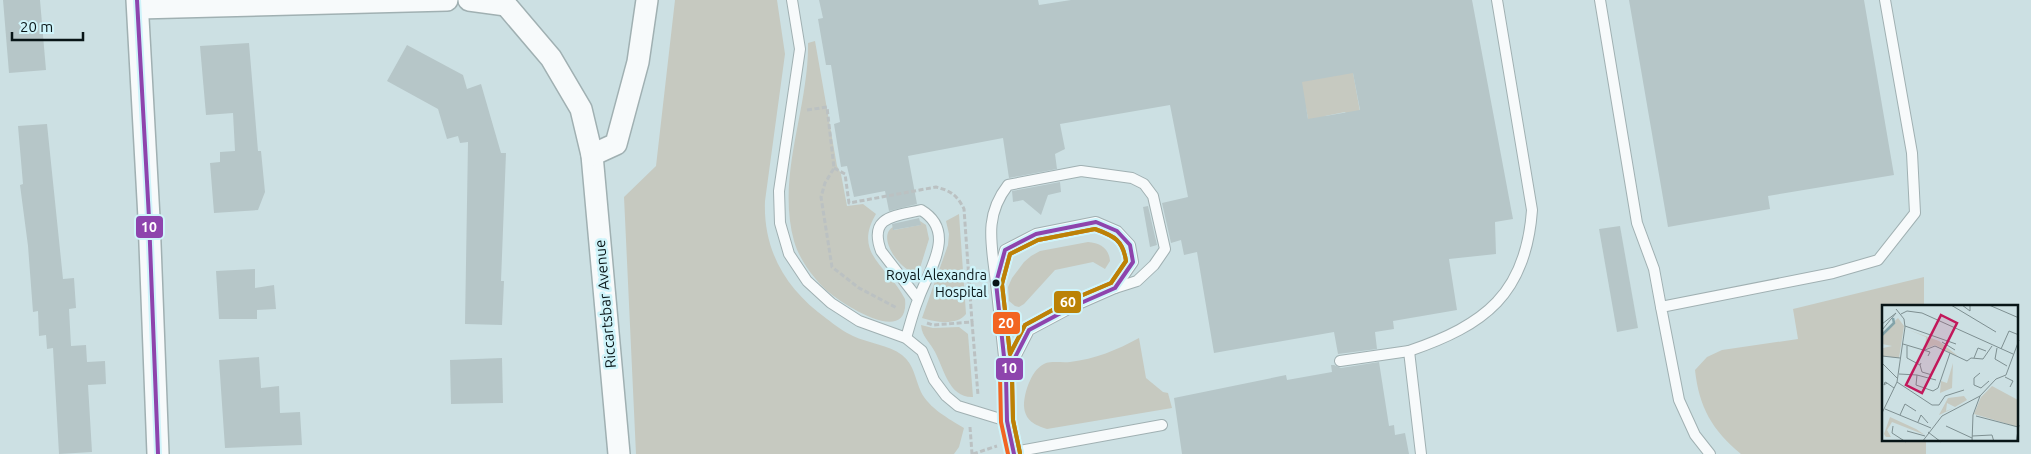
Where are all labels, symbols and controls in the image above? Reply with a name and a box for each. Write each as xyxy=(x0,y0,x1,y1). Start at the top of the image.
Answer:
scale bar xyxy=(12,10,84,42)
text: 20 m xyxy=(20,18,53,35)
line badge: 10 xyxy=(135,215,164,239)
text: 10 xyxy=(141,219,157,235)
street label: Riccartsbar Avenue xyxy=(591,239,619,369)
place label: Royal Alexandra Hospital xyxy=(886,267,987,300)
marker: Royal Alexandra Hospital xyxy=(991,278,1001,288)
line badge: 60 xyxy=(1053,290,1082,314)
text: 60 xyxy=(1060,294,1076,310)
inset map xyxy=(1882,305,2018,442)
line badge: 20 xyxy=(992,311,1021,335)
text: 20 xyxy=(998,315,1014,331)
line badge: 10 xyxy=(995,357,1024,381)
text: 10 xyxy=(1001,360,1017,376)

